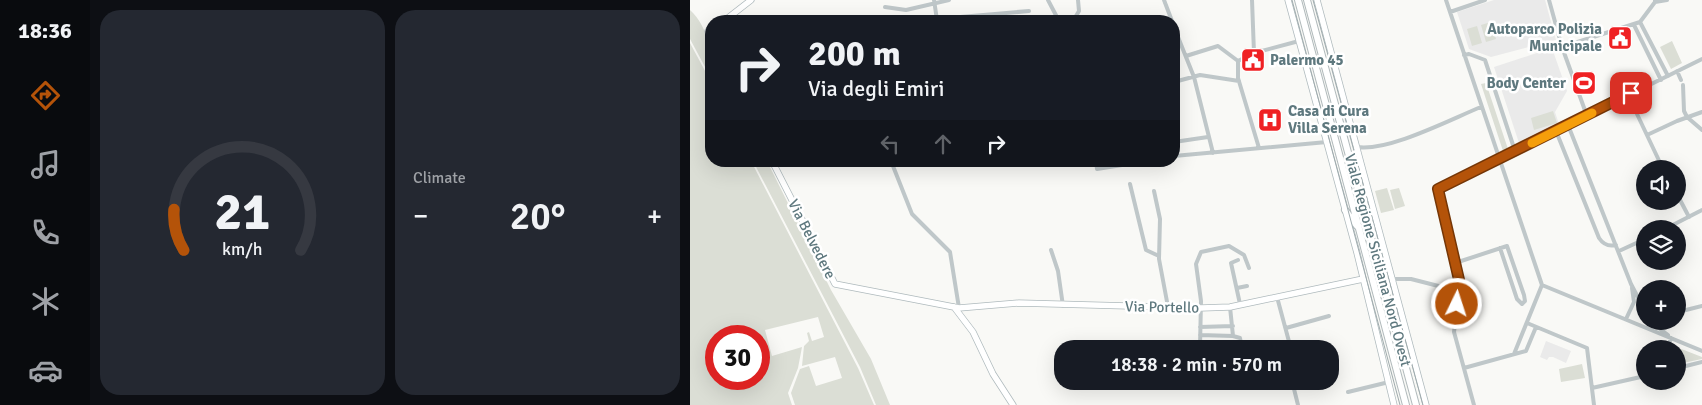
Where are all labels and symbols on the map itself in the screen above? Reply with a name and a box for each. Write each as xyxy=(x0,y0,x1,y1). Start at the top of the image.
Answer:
place label: Autoparco Polizia Municipale xyxy=(1487,20,1602,55)
public building icon: Autoparco Polizia Municipale xyxy=(1607,25,1633,51)
public building icon: Palermo 45 xyxy=(1240,47,1266,73)
place label: Palermo 45 xyxy=(1270,51,1344,69)
sports icon: Body Center xyxy=(1571,70,1597,96)
pin xyxy=(1610,72,1652,114)
place label: Body Center xyxy=(1487,74,1566,92)
place label: Casa di Cura Villa Serena xyxy=(1288,102,1369,137)
hospital icon: Casa di Cura Villa Serena xyxy=(1257,107,1283,133)
street label: Viale Regione Siciliana Nord Ovest xyxy=(1341,152,1415,368)
street label: Via Belvedere xyxy=(784,196,840,282)
position arrow xyxy=(1430,277,1482,329)
street label: Via Portello xyxy=(1125,297,1199,317)
speed limit sign: 30 xyxy=(705,325,770,390)

